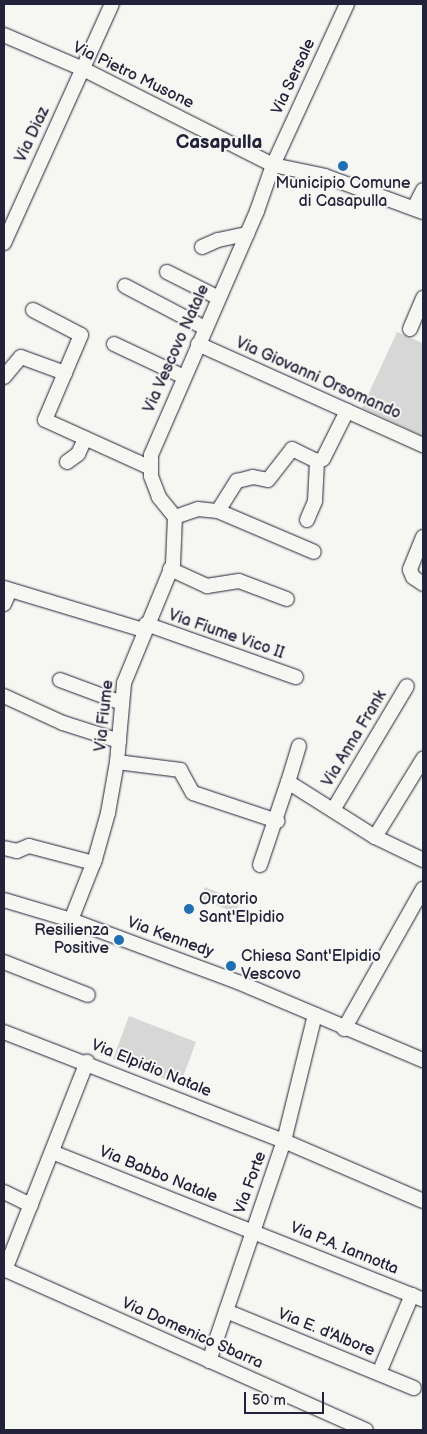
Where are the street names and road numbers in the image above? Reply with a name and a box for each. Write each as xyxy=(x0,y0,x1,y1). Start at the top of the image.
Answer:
street label: Via Sersale xyxy=(268,36,320,118)
street label: Via Pietro Musone xyxy=(69,38,197,114)
street label: Via Diaz xyxy=(12,104,54,166)
street label: Via Vescovo Natale xyxy=(140,282,214,416)
street label: Via Giovanni Orsomando xyxy=(232,334,404,424)
street label: Via Fiume Vico II xyxy=(165,606,287,664)
street label: Via Fiume xyxy=(92,679,118,753)
street label: Via Anna Frank xyxy=(319,687,391,791)
street label: Via Kennedy xyxy=(124,913,216,963)
street label: Via Elpidio Natale xyxy=(88,1036,214,1102)
street label: Via Babbo Natale xyxy=(96,1143,220,1207)
street label: Via Forte xyxy=(231,1149,271,1217)
street label: Via P.A. Iannotta xyxy=(287,1219,401,1279)
street label: Via Domenico Sbarra xyxy=(118,1294,266,1374)
street label: Via E. d'Albore xyxy=(275,1305,377,1361)

